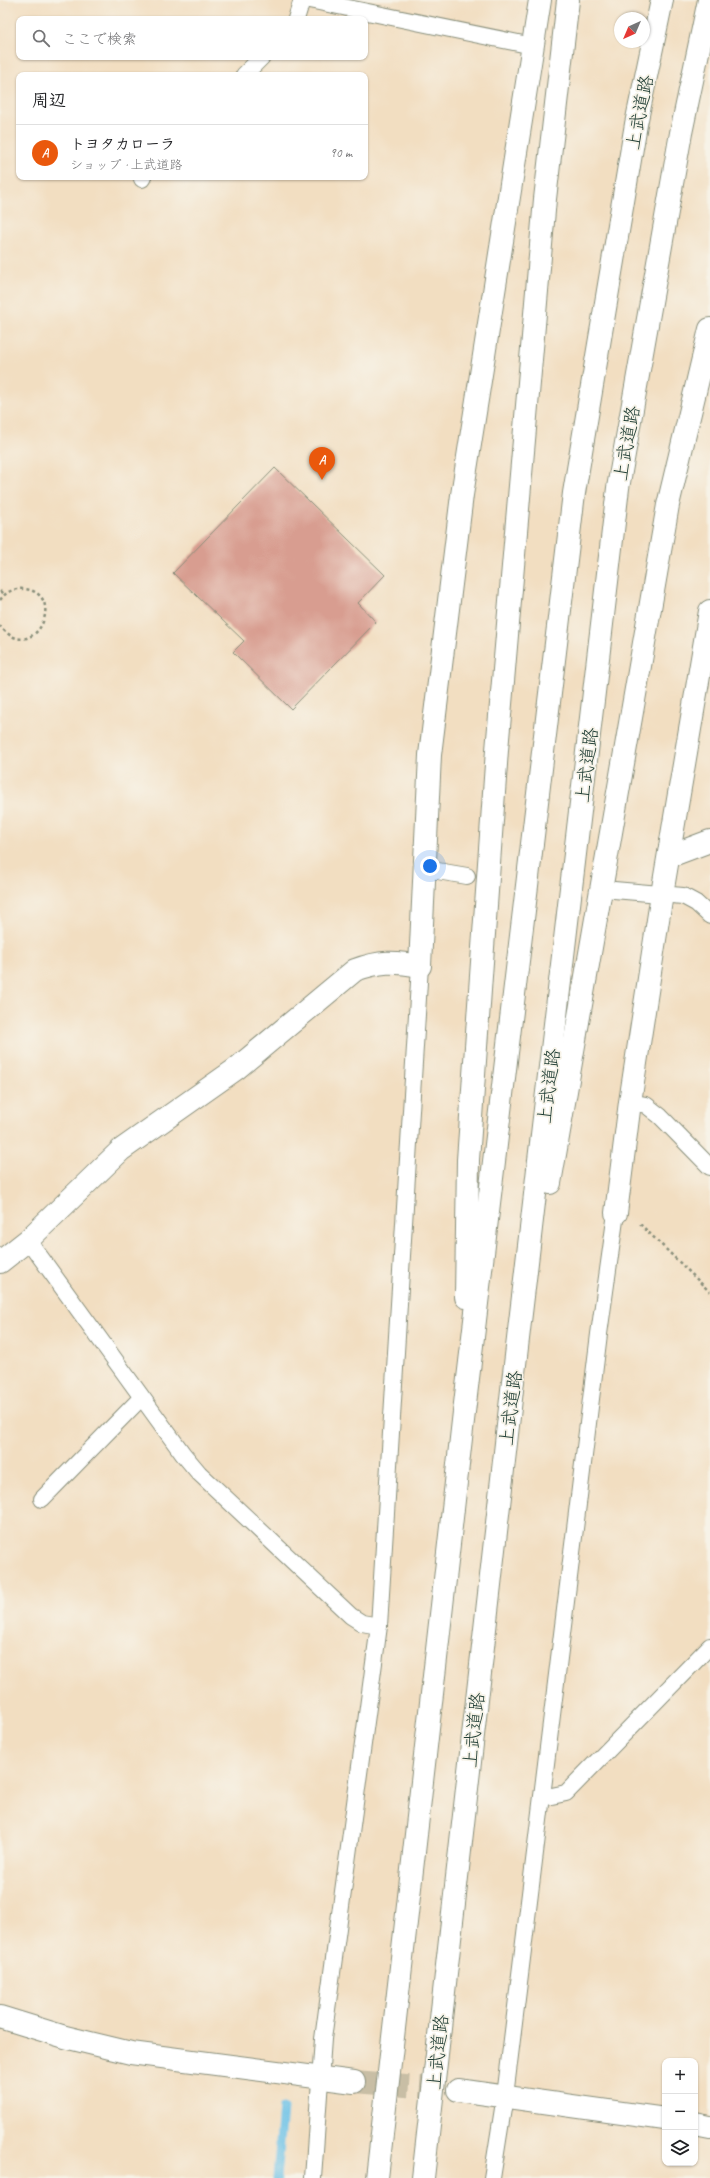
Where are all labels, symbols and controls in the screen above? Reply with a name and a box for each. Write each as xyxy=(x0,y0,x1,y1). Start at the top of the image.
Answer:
north arrow xyxy=(614,12,650,48)
search box xyxy=(16,16,368,60)
icon: search xyxy=(30,27,52,49)
text: ここで検索 xyxy=(62,30,137,49)
street label: 上武道路 xyxy=(621,73,659,152)
text: 周辺 xyxy=(32,90,66,111)
text: トヨタカローラ xyxy=(70,135,175,154)
text: A xyxy=(42,145,48,161)
text: 90 m xyxy=(330,145,352,161)
text: ショップ · 上武道路 xyxy=(70,157,182,173)
street label: 上武道路 xyxy=(609,404,645,483)
pin: A xyxy=(309,447,335,480)
street label: 上武道路 xyxy=(570,726,604,804)
your location xyxy=(420,856,440,876)
street label: 上武道路 xyxy=(532,1047,566,1125)
street label: 上武道路 xyxy=(494,1369,528,1447)
street label: 上武道路 xyxy=(458,1691,490,1769)
street label: 上武道路 xyxy=(422,2013,454,2091)
map controls xyxy=(662,2058,698,2166)
button: + xyxy=(662,2058,698,2094)
button: − xyxy=(662,2094,698,2130)
button: layers xyxy=(662,2130,698,2166)

